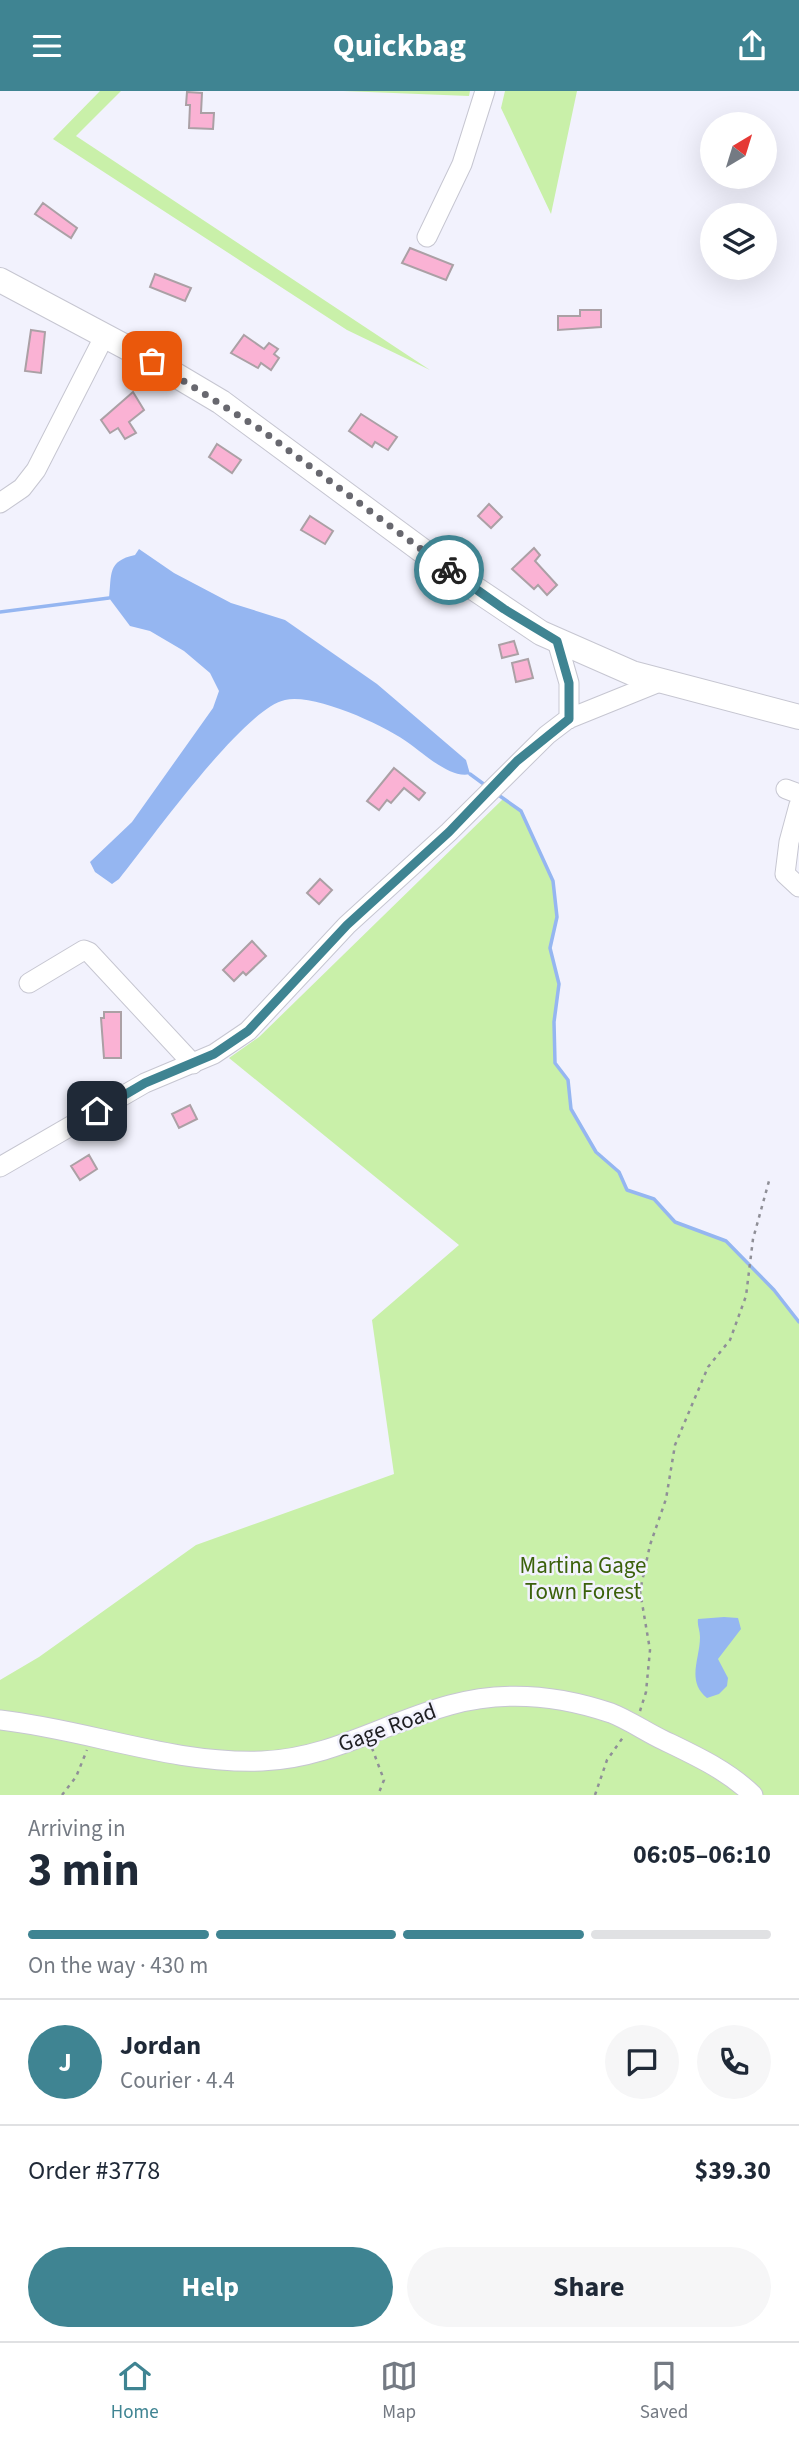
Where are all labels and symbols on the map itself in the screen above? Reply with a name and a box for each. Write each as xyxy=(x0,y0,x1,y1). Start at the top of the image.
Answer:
north arrow xyxy=(700,112,777,189)
pin xyxy=(122,331,182,391)
courier xyxy=(414,535,484,605)
pin xyxy=(67,1081,127,1141)
park label: Martina Gage Town Forest xyxy=(520,1549,646,1608)
street label: Gage Road xyxy=(333,1694,441,1760)

